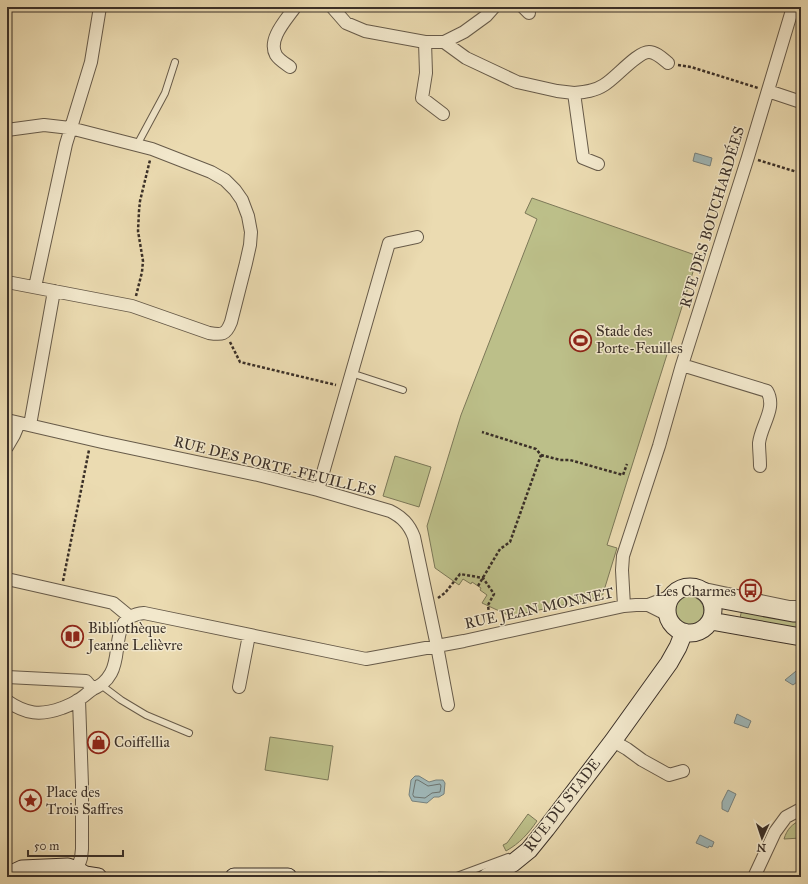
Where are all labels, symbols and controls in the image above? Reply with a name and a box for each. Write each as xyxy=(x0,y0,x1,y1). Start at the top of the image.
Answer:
street label: RUE DES BOUCHARDÉES xyxy=(675,124,748,310)
place label: Stade des Porte-Feuilles xyxy=(596,322,683,357)
sports icon: Stade des Porte-Feuilles xyxy=(568,327,594,353)
street label: RUE DES PORTE-FEUILLES xyxy=(172,432,378,500)
bus stop icon: Les Charmes xyxy=(738,578,764,604)
place label: Les Charmes xyxy=(655,582,736,600)
street label: RUE JEAN MONNET xyxy=(463,583,615,634)
place label: Bibliothèque Jeanne Lelièvre xyxy=(86,619,183,655)
library icon: Bibliothèque Jeanne Lelièvre xyxy=(59,624,85,650)
shop icon: Coiffellia xyxy=(85,729,111,755)
place label: Coiffellia xyxy=(114,733,170,751)
street label: RUE DU STADE xyxy=(520,754,604,855)
place label: Place des Trois Saffres xyxy=(46,783,123,818)
place icon: Place des Trois Saffres xyxy=(17,788,43,814)
north arrow xyxy=(742,818,782,858)
scale bar xyxy=(28,832,123,858)
text: 50 m xyxy=(34,839,59,853)
text: N xyxy=(756,841,767,854)

